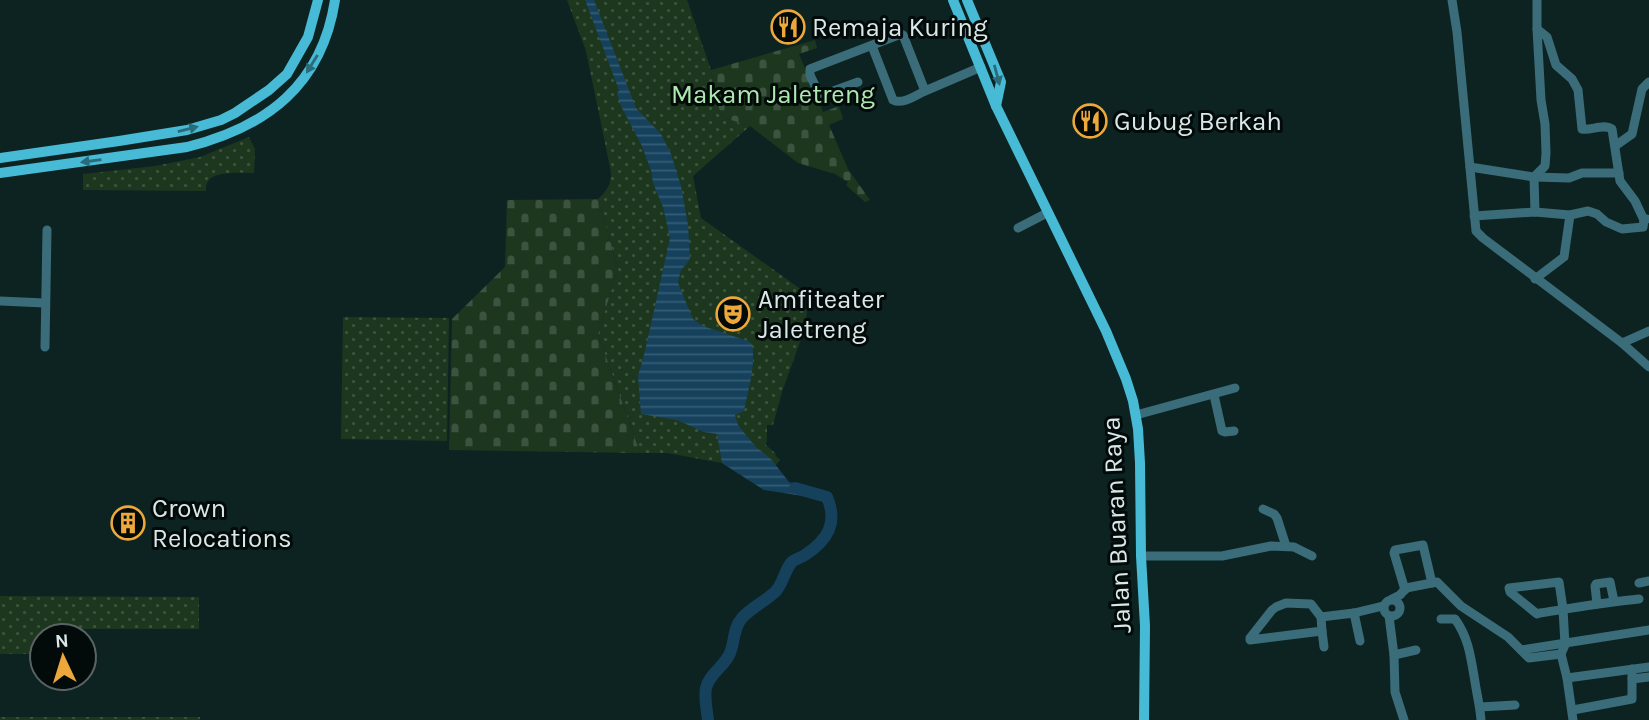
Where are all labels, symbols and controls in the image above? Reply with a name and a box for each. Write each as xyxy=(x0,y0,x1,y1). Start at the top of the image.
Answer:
restaurant icon: Remaja Kuring xyxy=(769,8,807,46)
place label: Remaja Kuring xyxy=(812,12,988,43)
one-way arrow xyxy=(306,54,319,73)
one-way arrow xyxy=(992,64,1003,86)
park label: Makam Jaletreng xyxy=(671,79,875,110)
restaurant icon: Gubug Berkah xyxy=(1071,102,1109,140)
place label: Gubug Berkah xyxy=(1114,106,1282,137)
one-way arrow xyxy=(178,123,200,134)
one-way arrow xyxy=(80,155,102,166)
place label: Amfiteater Jaletreng xyxy=(758,284,884,345)
theatre icon: Amfiteater Jaletreng xyxy=(714,295,752,333)
street label: Jalan Buaran Raya xyxy=(1095,416,1138,634)
place label: Crown Relocations xyxy=(152,493,292,554)
building icon: Crown Relocations xyxy=(109,504,147,542)
north arrow xyxy=(28,622,98,692)
text: N xyxy=(54,630,69,652)

